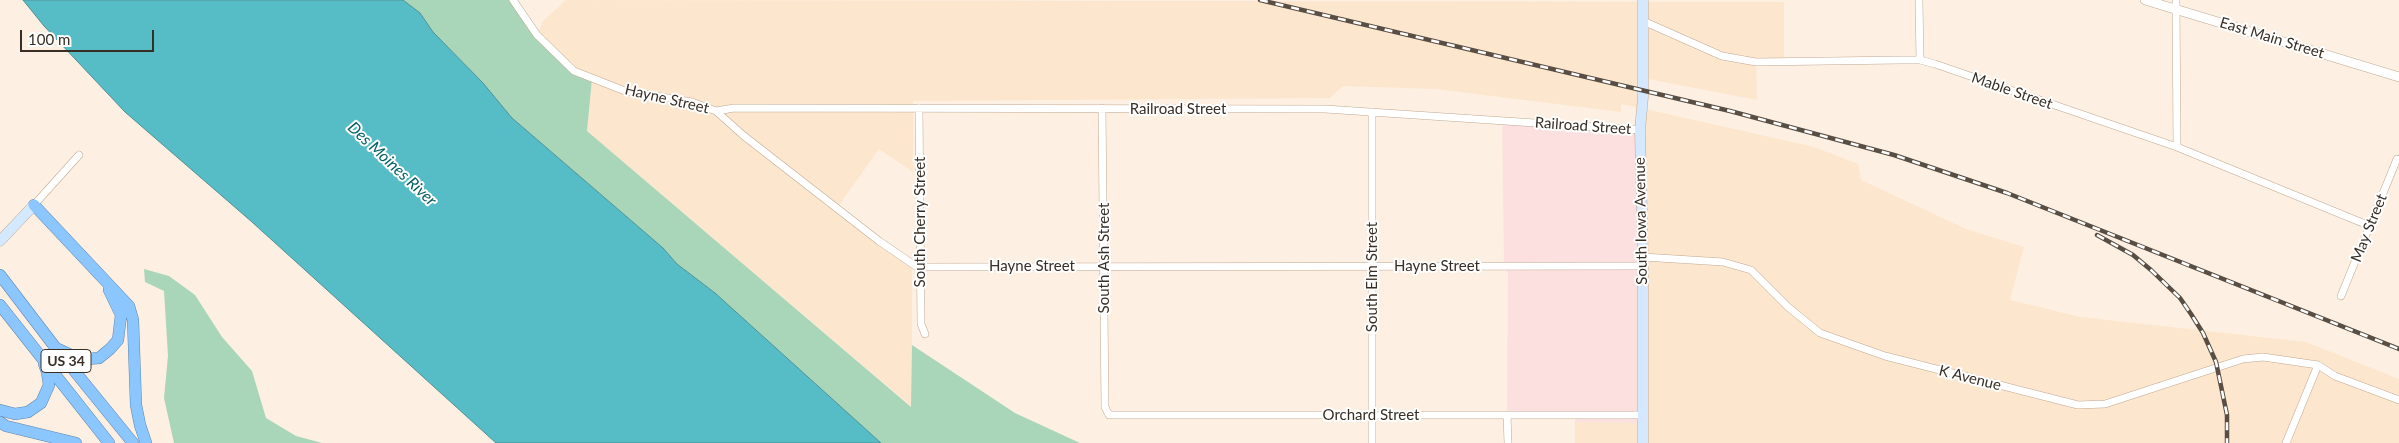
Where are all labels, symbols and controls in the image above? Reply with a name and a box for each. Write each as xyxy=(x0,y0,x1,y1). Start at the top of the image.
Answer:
street label: East Main Street xyxy=(2218,14,2326,62)
scale bar xyxy=(22,20,156,52)
text: 100 m xyxy=(28,30,70,48)
street label: Mable Street xyxy=(1969,69,2055,113)
street label: Hayne Street xyxy=(623,81,711,117)
street label: Railroad Street xyxy=(1130,100,1226,118)
street label: Railroad Street xyxy=(1534,114,1632,138)
water label: Des Moines River xyxy=(344,118,440,210)
street label: South Cherry Street xyxy=(911,157,929,287)
street label: South Iowa Avenue xyxy=(1631,157,1651,285)
street label: May Street xyxy=(2347,191,2391,265)
street label: South Ash Street xyxy=(1095,203,1113,313)
street label: South Elm Street xyxy=(1363,222,1381,332)
street label: Hayne Street xyxy=(989,257,1075,275)
street label: Hayne Street xyxy=(1394,257,1480,275)
road number: US 34 xyxy=(41,350,91,372)
street label: K Avenue xyxy=(1937,362,2003,394)
street label: Orchard Street xyxy=(1323,406,1419,424)

